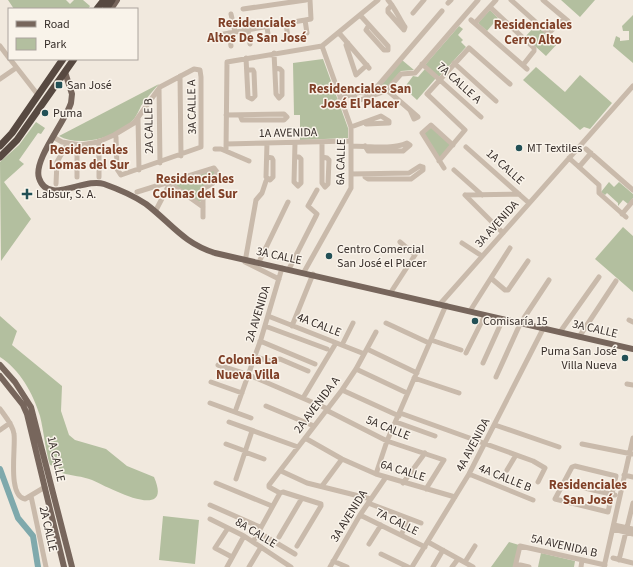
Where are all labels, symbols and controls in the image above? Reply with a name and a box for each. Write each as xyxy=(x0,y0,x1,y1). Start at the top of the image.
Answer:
legend xyxy=(8,8,138,60)
district label: Residenciales Altos De San José xyxy=(206,14,307,47)
text: Road xyxy=(44,16,70,33)
district label: Residenciales Cerro Alto xyxy=(494,16,572,49)
text: Park xyxy=(44,36,66,53)
street label: 7A CALLE A xyxy=(433,58,486,108)
place label: San José xyxy=(67,77,112,94)
street label: 3A CALLE A xyxy=(183,79,201,135)
marker: San José xyxy=(54,80,64,90)
district label: Residenciales San José El Placer xyxy=(309,80,411,113)
street label: 2A CALLE B xyxy=(140,98,158,154)
place label: Puma xyxy=(53,105,82,122)
marker: Puma xyxy=(40,108,50,118)
street label: 1A AVENIDA xyxy=(259,124,318,142)
street label: 6A CALLE xyxy=(332,139,350,185)
place label: MT Textiles xyxy=(527,140,582,157)
district label: Residenciales Lomas del Sur xyxy=(49,141,130,174)
marker: MT Textiles xyxy=(514,143,524,153)
street label: 1A CALLE xyxy=(482,145,528,189)
district label: Residenciales Colinas del Sur xyxy=(152,170,238,203)
place label: Labsur, S. A. xyxy=(36,186,96,203)
marker: Labsur, S. A. xyxy=(21,188,33,200)
street label: 3A AVENIDA xyxy=(471,196,523,251)
place label: Centro Comercial San José el Placer xyxy=(337,241,428,272)
street label: 3A CALLE xyxy=(255,243,303,269)
marker: Centro Comercial San José el Placer xyxy=(324,251,334,261)
street label: 2A AVENIDA xyxy=(241,283,275,344)
street label: 4A CALLE xyxy=(294,309,344,341)
place label: Comisaría 15 xyxy=(483,313,548,330)
marker: Comisaría 15 xyxy=(470,316,480,326)
street label: 3A CALLE xyxy=(571,316,619,342)
place label: Puma San José Villa Nueva xyxy=(541,343,617,374)
district label: Colonia La Nueva Villa xyxy=(216,351,280,384)
marker: Puma San José Villa Nueva xyxy=(620,353,630,363)
street label: 2A AVENIDA A xyxy=(290,373,344,437)
street label: 5A CALLE xyxy=(363,411,413,445)
street label: 4A AVENIDA xyxy=(452,415,494,475)
street label: 1A CALLE xyxy=(43,435,69,483)
street label: 6A CALLE xyxy=(378,456,428,486)
street label: 4A CALLE B xyxy=(476,460,534,496)
district label: Residenciales San José xyxy=(549,476,627,509)
street label: 3A AVENIDA xyxy=(326,486,372,545)
street label: 7A CALLE xyxy=(372,504,422,540)
street label: 2A CALLE xyxy=(35,505,61,553)
street label: 8A CALLE xyxy=(232,514,280,552)
street label: 5A AVENIDA B xyxy=(529,530,599,562)

